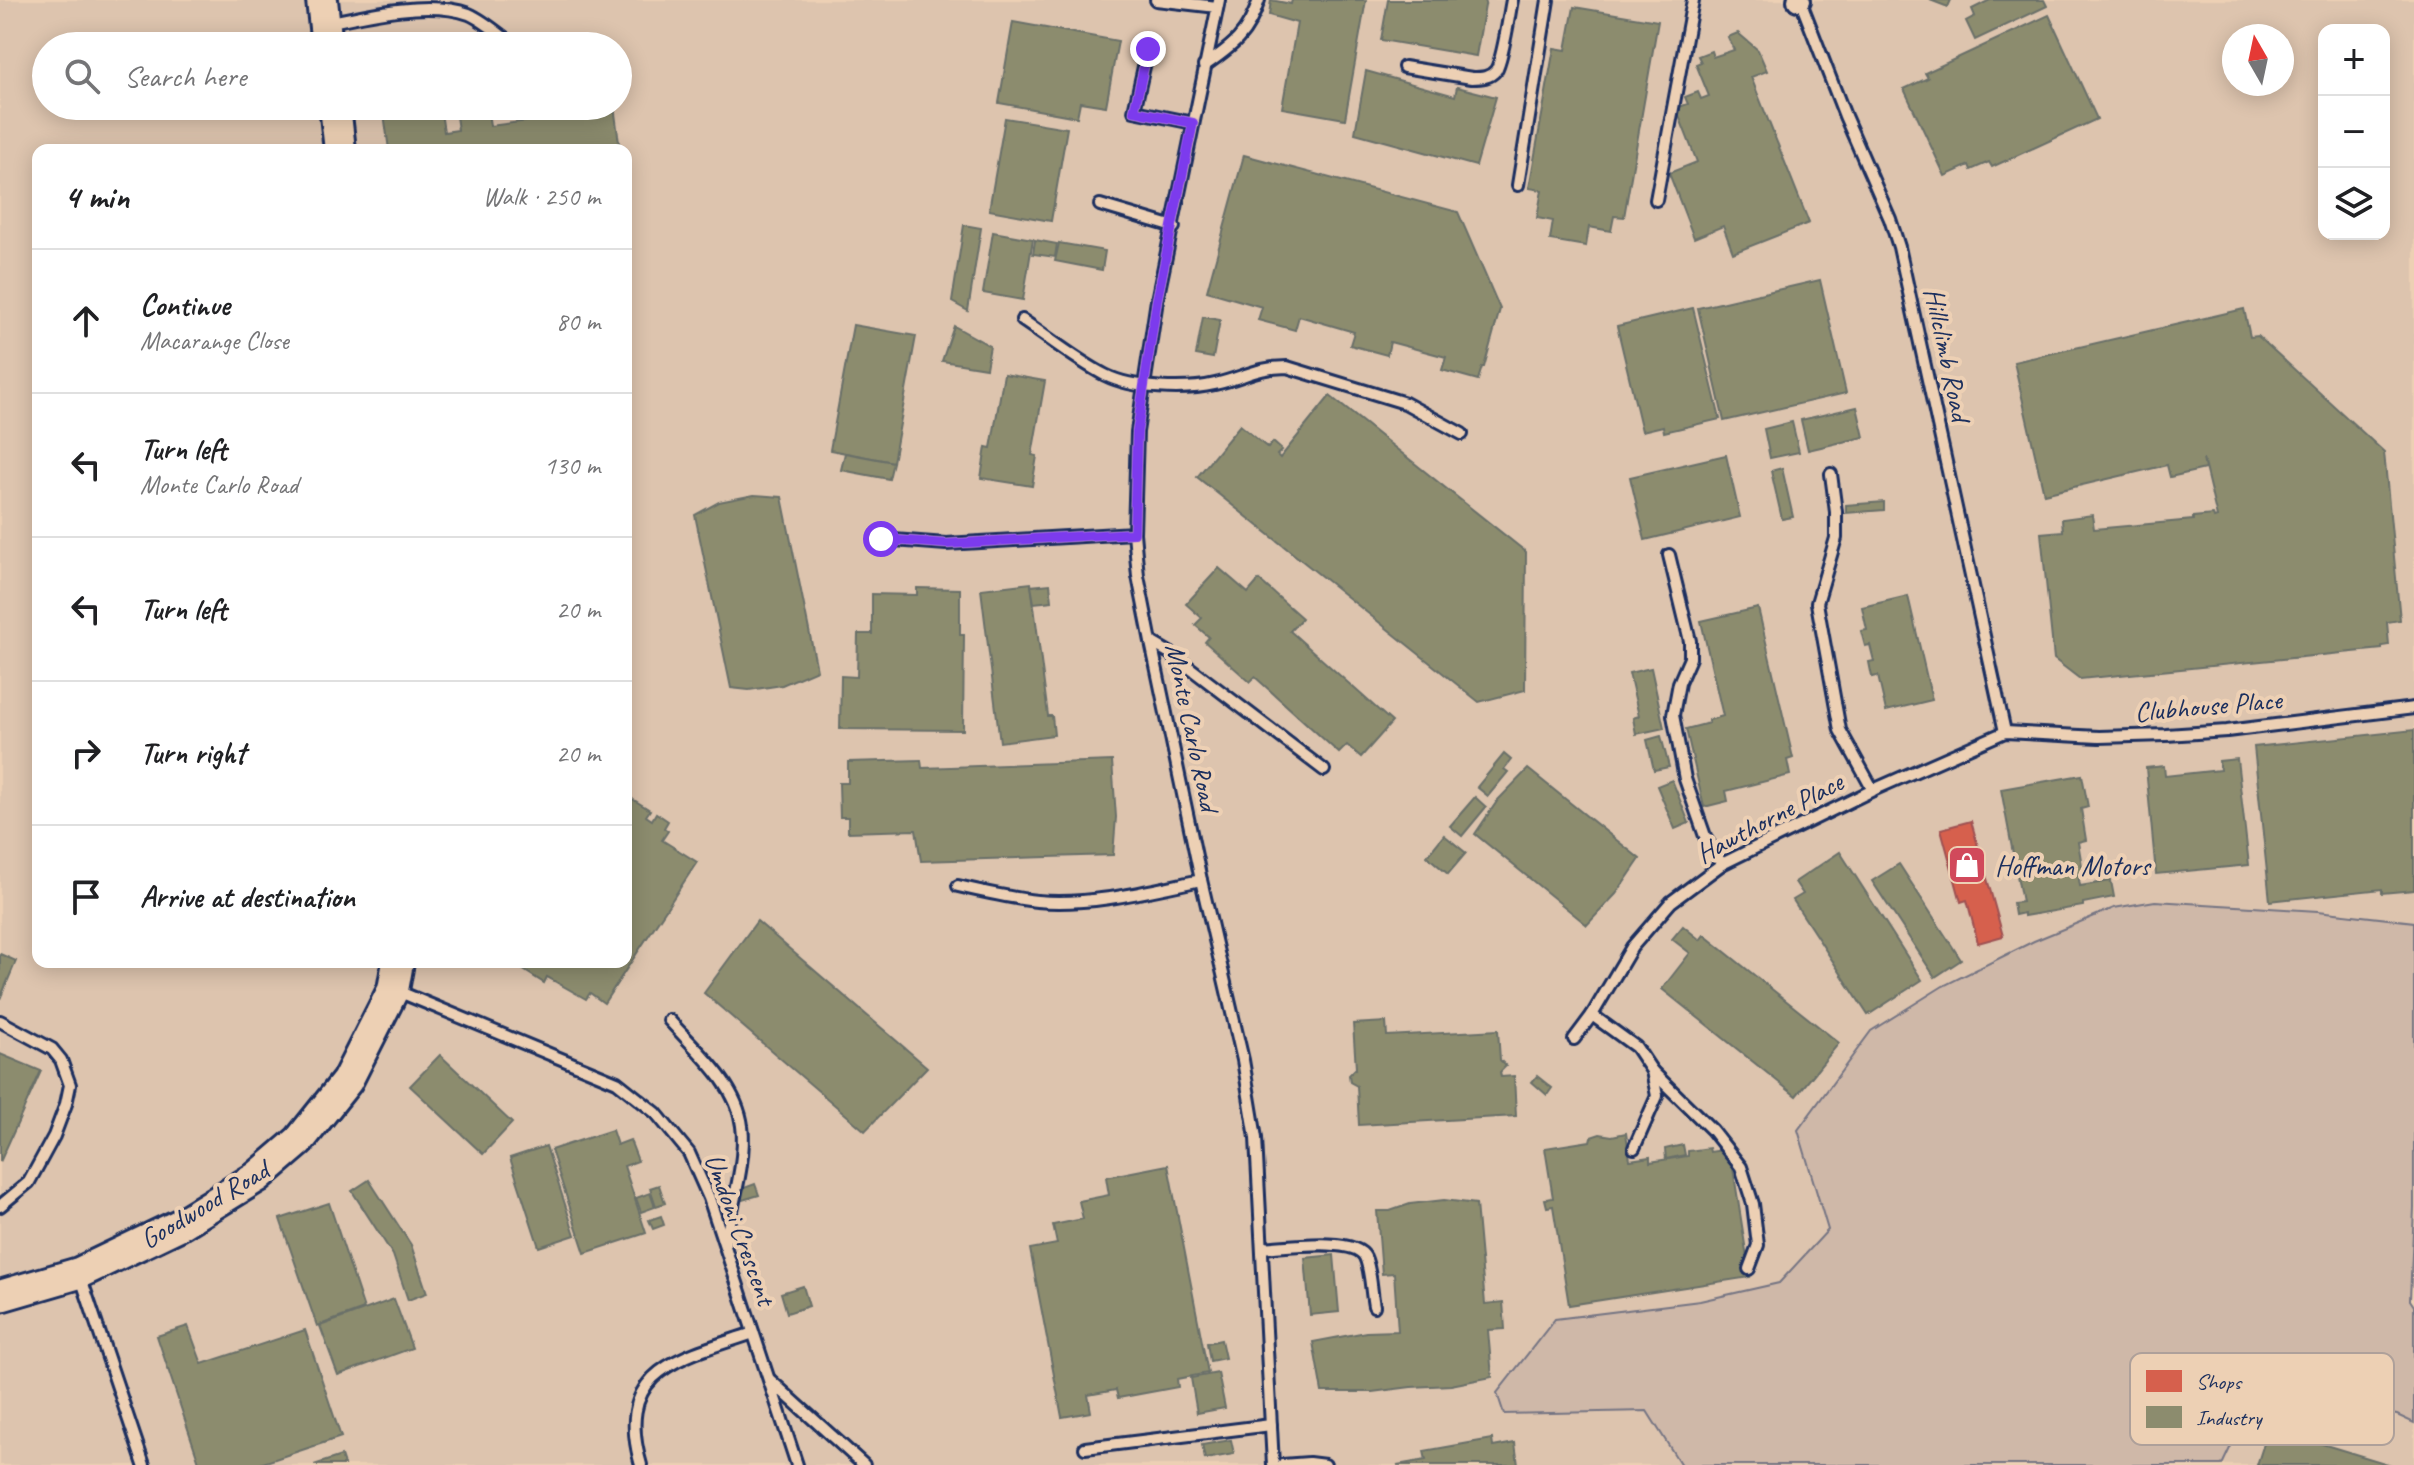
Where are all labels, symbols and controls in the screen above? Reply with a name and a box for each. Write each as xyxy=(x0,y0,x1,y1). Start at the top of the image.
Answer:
north arrow xyxy=(2222,24,2294,96)
map controls xyxy=(2318,24,2390,240)
button: + xyxy=(2318,24,2390,96)
route end xyxy=(1130,31,1166,67)
search box xyxy=(32,32,632,120)
icon: search xyxy=(60,54,104,98)
text: Search here xyxy=(124,57,246,95)
button: − xyxy=(2318,96,2390,168)
button: layers xyxy=(2318,168,2390,240)
text: 4 min xyxy=(64,175,129,218)
text: Walk · 250 m xyxy=(483,180,600,213)
street label: Hillclimb Road xyxy=(1916,284,1980,428)
text: Continue xyxy=(140,286,230,324)
icon: ahead xyxy=(64,299,108,343)
text: 80 m xyxy=(556,305,600,338)
text: Macarange Close xyxy=(140,324,289,357)
text: Turn left xyxy=(140,430,227,468)
icon: left xyxy=(64,443,108,487)
text: 130 m xyxy=(544,449,600,482)
text: Monte Carlo Road xyxy=(140,468,298,501)
route start xyxy=(863,521,899,557)
icon: left xyxy=(64,587,108,631)
text: Turn left xyxy=(140,590,227,628)
text: 20 m xyxy=(556,593,600,626)
street label: Monte Carlo Road xyxy=(1158,640,1228,818)
street label: Clubhouse Place xyxy=(2133,681,2285,729)
icon: right xyxy=(64,731,108,775)
text: Turn right xyxy=(140,734,245,772)
text: 20 m xyxy=(556,737,600,770)
street label: Hawthorne Place xyxy=(1690,763,1850,871)
shop icon: Hoffman Motors xyxy=(1946,844,1988,886)
place label: Hoffman Motors xyxy=(1995,848,2152,883)
icon: arrive xyxy=(64,875,108,919)
text: Arrive at destination xyxy=(140,878,355,916)
street label: Umdoni Crescent xyxy=(697,1149,785,1312)
street label: Goodwood Road xyxy=(134,1150,278,1256)
legend xyxy=(2130,1353,2394,1445)
text: Shops xyxy=(2196,1368,2243,1396)
text: Industry xyxy=(2196,1404,2264,1432)

